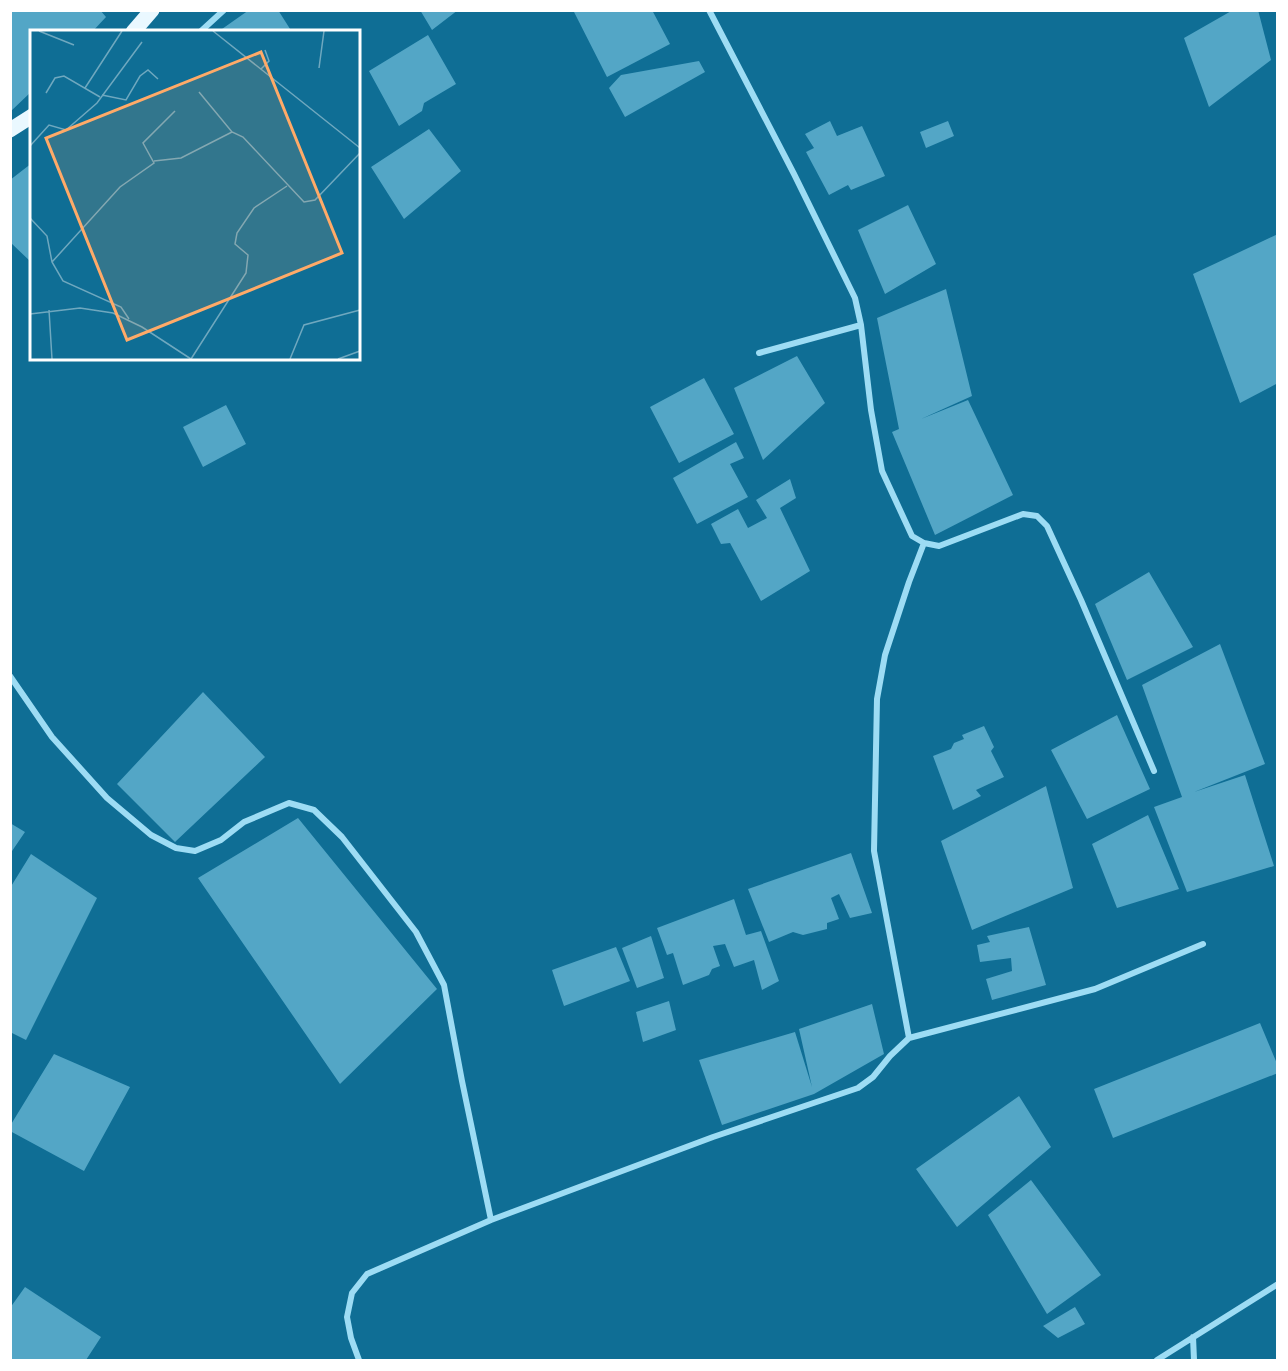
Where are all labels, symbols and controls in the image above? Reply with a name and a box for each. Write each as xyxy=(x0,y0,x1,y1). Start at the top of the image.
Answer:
inset map xyxy=(30,30,360,360)

